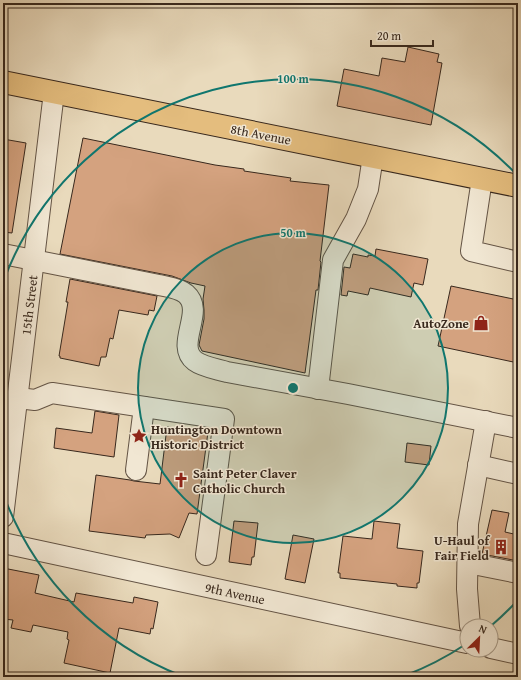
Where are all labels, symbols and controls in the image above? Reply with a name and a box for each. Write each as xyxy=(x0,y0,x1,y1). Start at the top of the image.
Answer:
scale bar xyxy=(371,22,433,48)
text: 20 m xyxy=(377,27,401,44)
text: 100 m xyxy=(277,70,310,87)
street label: 8th Avenue xyxy=(229,119,293,150)
text: 50 m xyxy=(280,224,306,241)
street label: 15th Street xyxy=(16,274,43,336)
place label: AutoZone xyxy=(413,314,469,333)
shop icon: AutoZone xyxy=(472,314,490,332)
centre of rings xyxy=(286,381,300,395)
place label: Huntington Downtown Historic District xyxy=(151,420,282,454)
place icon: Huntington Downtown Historic District xyxy=(130,427,148,445)
place label: Saint Peter Claver Catholic Church xyxy=(193,464,297,498)
church icon: Saint Peter Claver Catholic Church xyxy=(172,471,190,489)
place label: U-Haul of Fair Field xyxy=(434,531,490,565)
building icon: U-Haul of Fair Field xyxy=(492,538,510,556)
street label: 9th Avenue xyxy=(203,578,267,609)
north arrow xyxy=(459,618,499,658)
text: N xyxy=(476,620,490,638)

